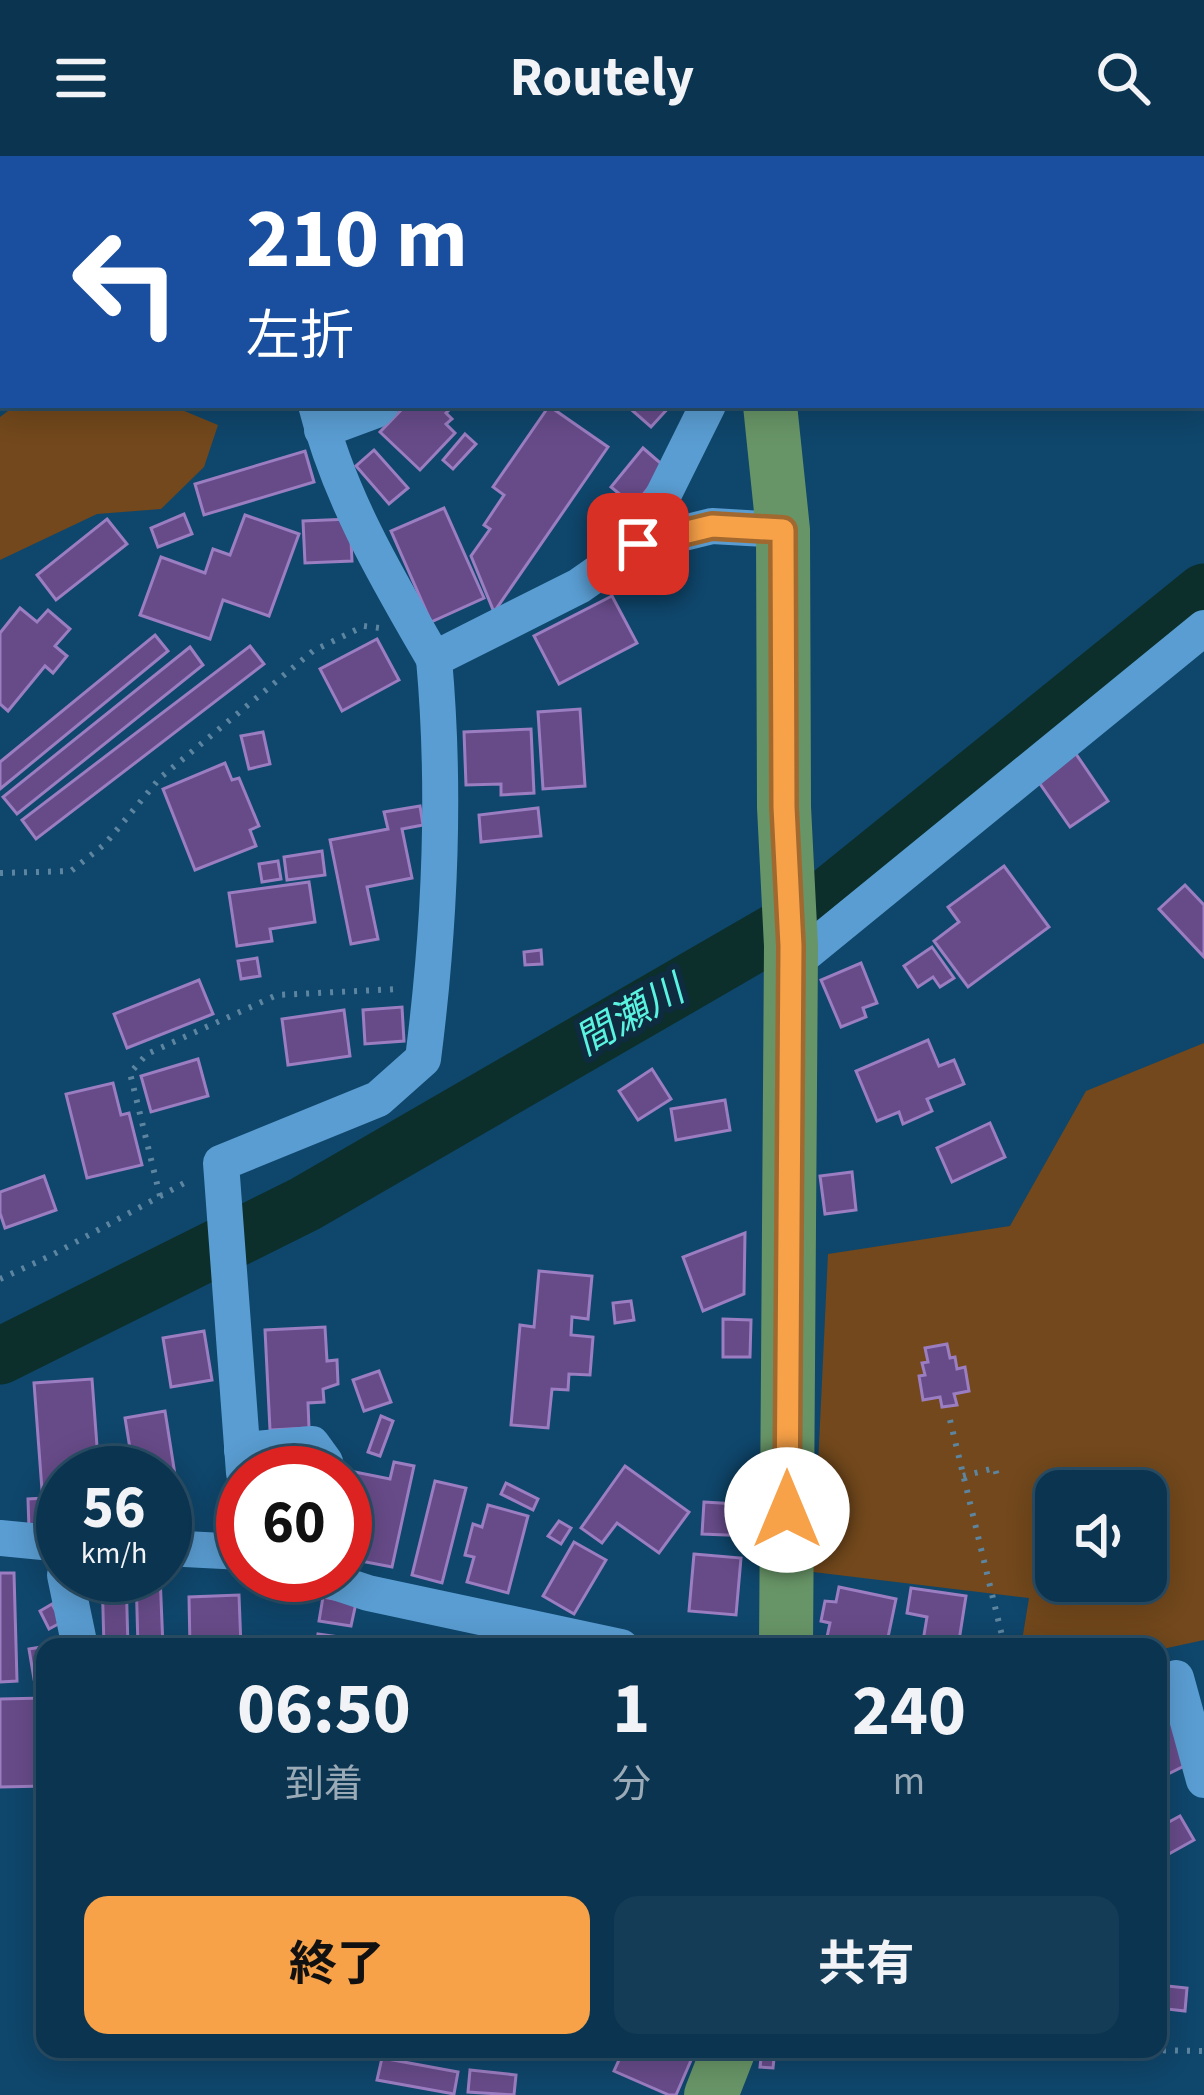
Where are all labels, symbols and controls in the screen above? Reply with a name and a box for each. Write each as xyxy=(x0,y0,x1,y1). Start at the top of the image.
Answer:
text: Routely xyxy=(510,40,694,117)
icon: menu xyxy=(48,45,114,111)
icon: search xyxy=(1090,45,1156,111)
text: 210 m xyxy=(246,180,468,300)
icon: left xyxy=(48,204,204,360)
text: 左折 xyxy=(246,299,354,376)
pin xyxy=(587,493,689,595)
icon: arrive xyxy=(605,511,671,577)
water label: 間瀬川 xyxy=(565,961,698,1070)
speed limit sign: 60 xyxy=(216,1446,372,1602)
position arrow xyxy=(724,1447,850,1573)
text: 56 xyxy=(82,1466,146,1551)
map controls xyxy=(1035,1470,1167,1602)
button: sound xyxy=(1035,1470,1167,1602)
text: km/h xyxy=(81,1532,147,1575)
text: 06:50 xyxy=(237,1658,411,1761)
text: 1 xyxy=(612,1658,650,1761)
text: 240 xyxy=(852,1660,966,1763)
text: m xyxy=(893,1754,925,1810)
text: 到着 xyxy=(285,1757,363,1813)
text: 分 xyxy=(612,1757,651,1813)
button: 終了 xyxy=(84,1896,590,2034)
button: 共有 xyxy=(614,1896,1119,2034)

